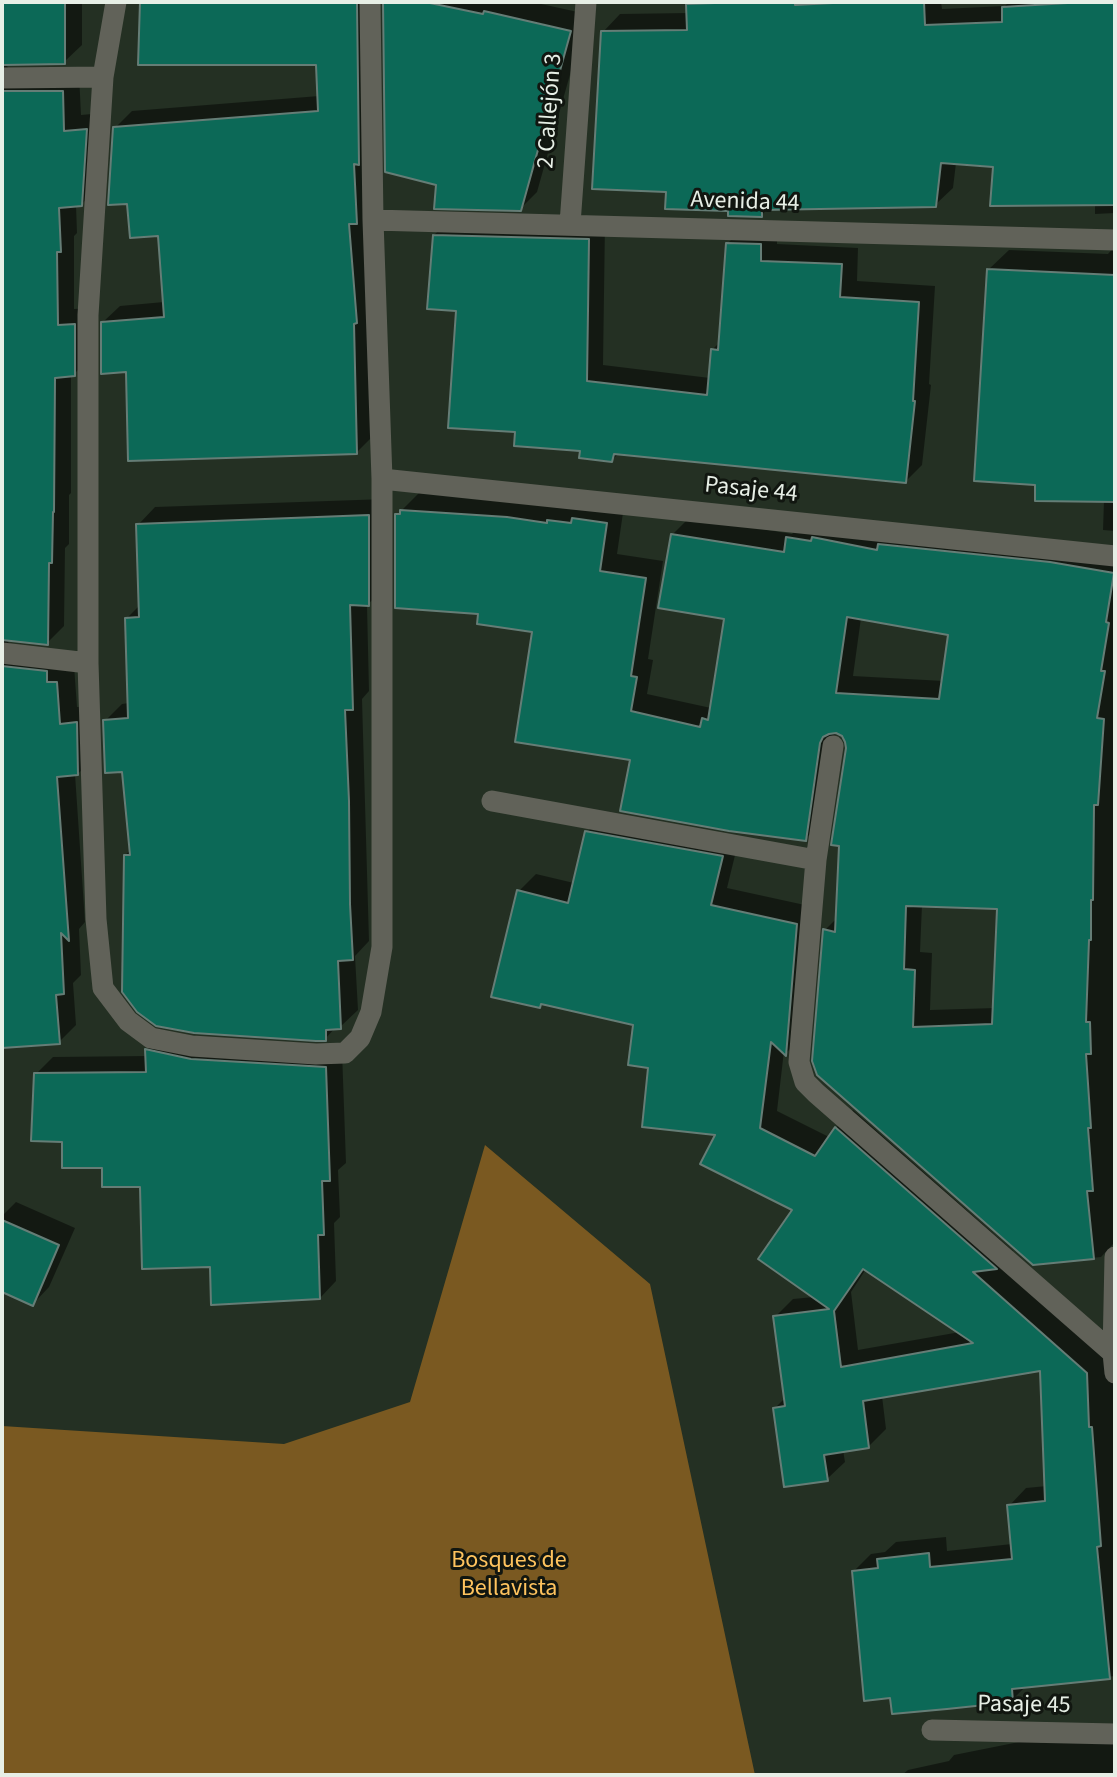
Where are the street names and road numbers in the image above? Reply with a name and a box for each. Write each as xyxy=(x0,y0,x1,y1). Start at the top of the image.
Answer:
street label: 2 Callejón 3 xyxy=(533,52,569,170)
street label: Avenida 44 xyxy=(690,187,800,219)
street label: Pasaje 44 xyxy=(703,472,799,510)
street label: Pasaje 45 xyxy=(977,1691,1071,1721)

